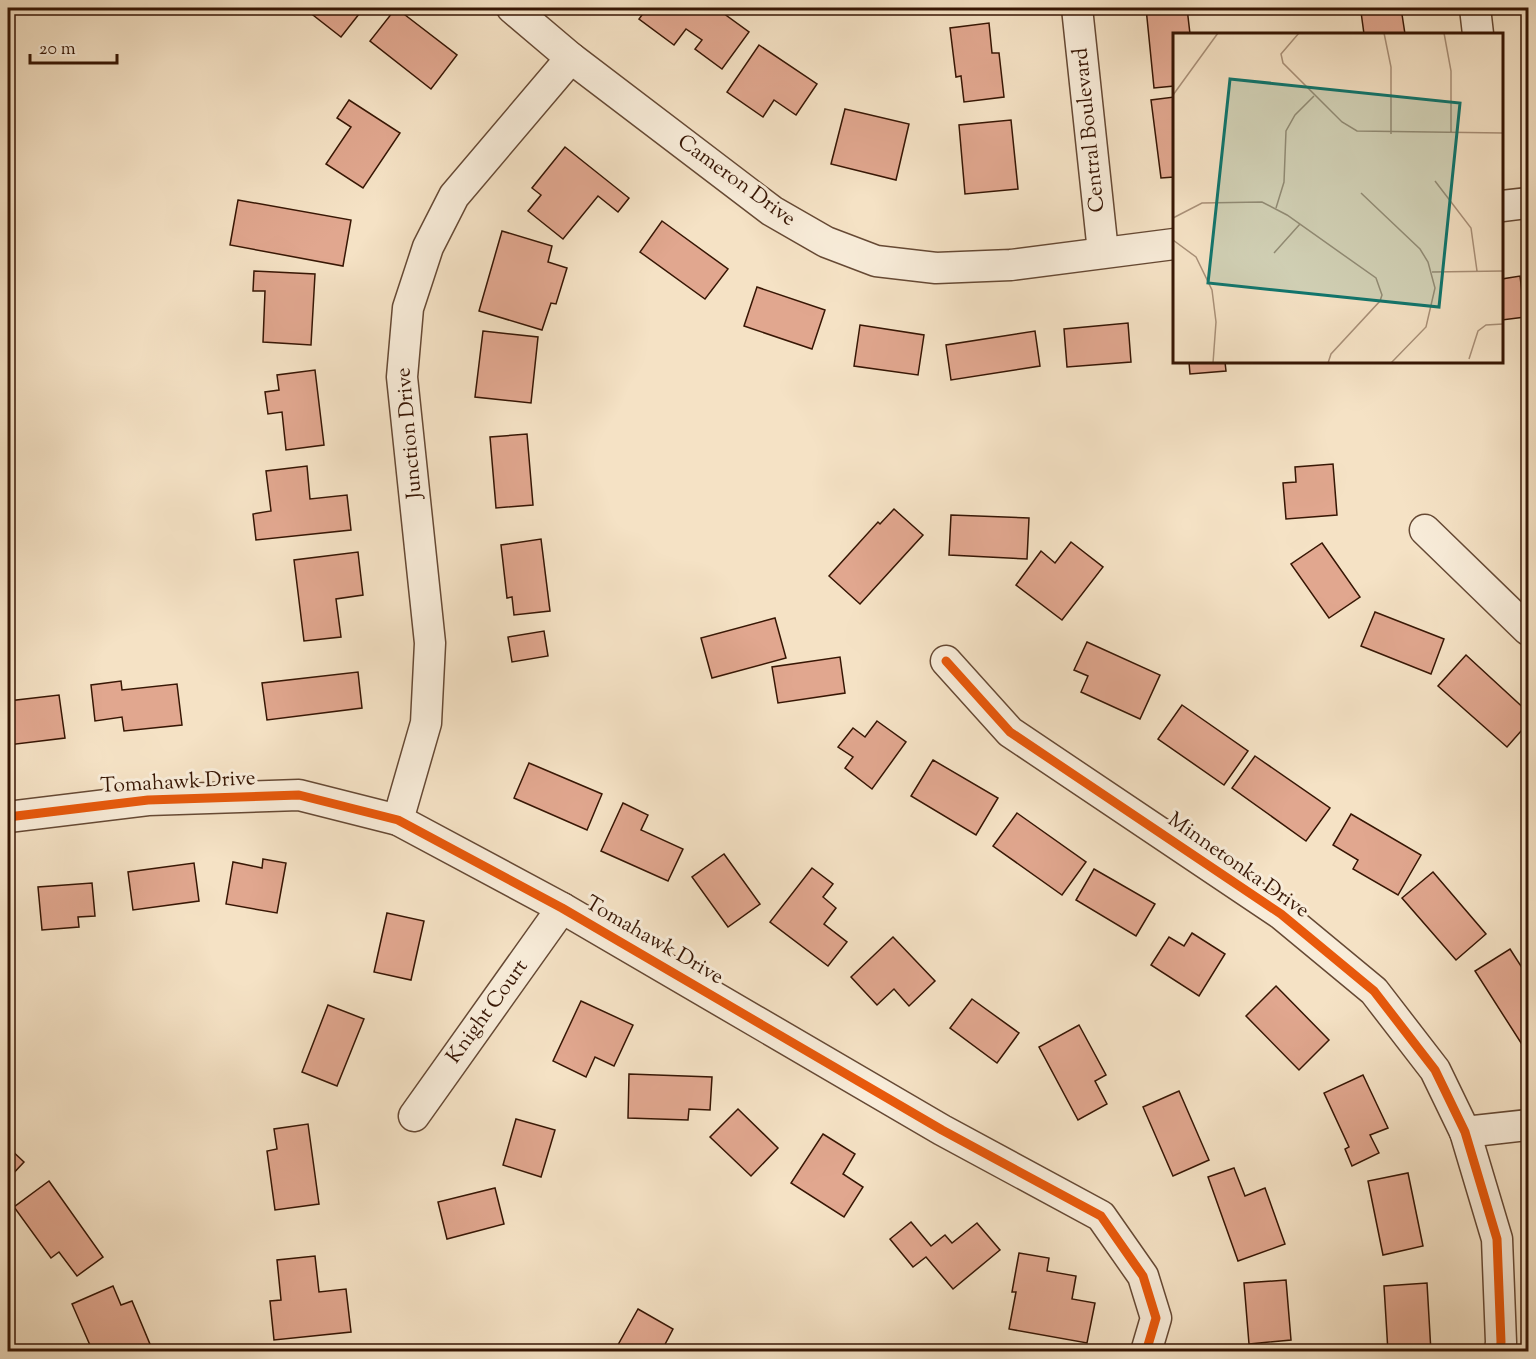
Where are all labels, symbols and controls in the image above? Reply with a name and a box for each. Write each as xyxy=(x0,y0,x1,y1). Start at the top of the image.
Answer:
scale bar xyxy=(30,27,117,65)
inset map xyxy=(1173,33,1503,363)
text: 20 m xyxy=(39,37,76,63)
street label: Central Boulevard xyxy=(1066,46,1114,214)
street label: Cameron Drive xyxy=(671,128,801,234)
street label: Junction Drive xyxy=(389,366,431,501)
street label: Tomahawk Drive xyxy=(100,764,256,802)
street label: Minnetonka Drive xyxy=(1161,806,1315,926)
street label: Tomahawk Drive xyxy=(579,889,729,993)
street label: Knight Court xyxy=(440,954,536,1070)

